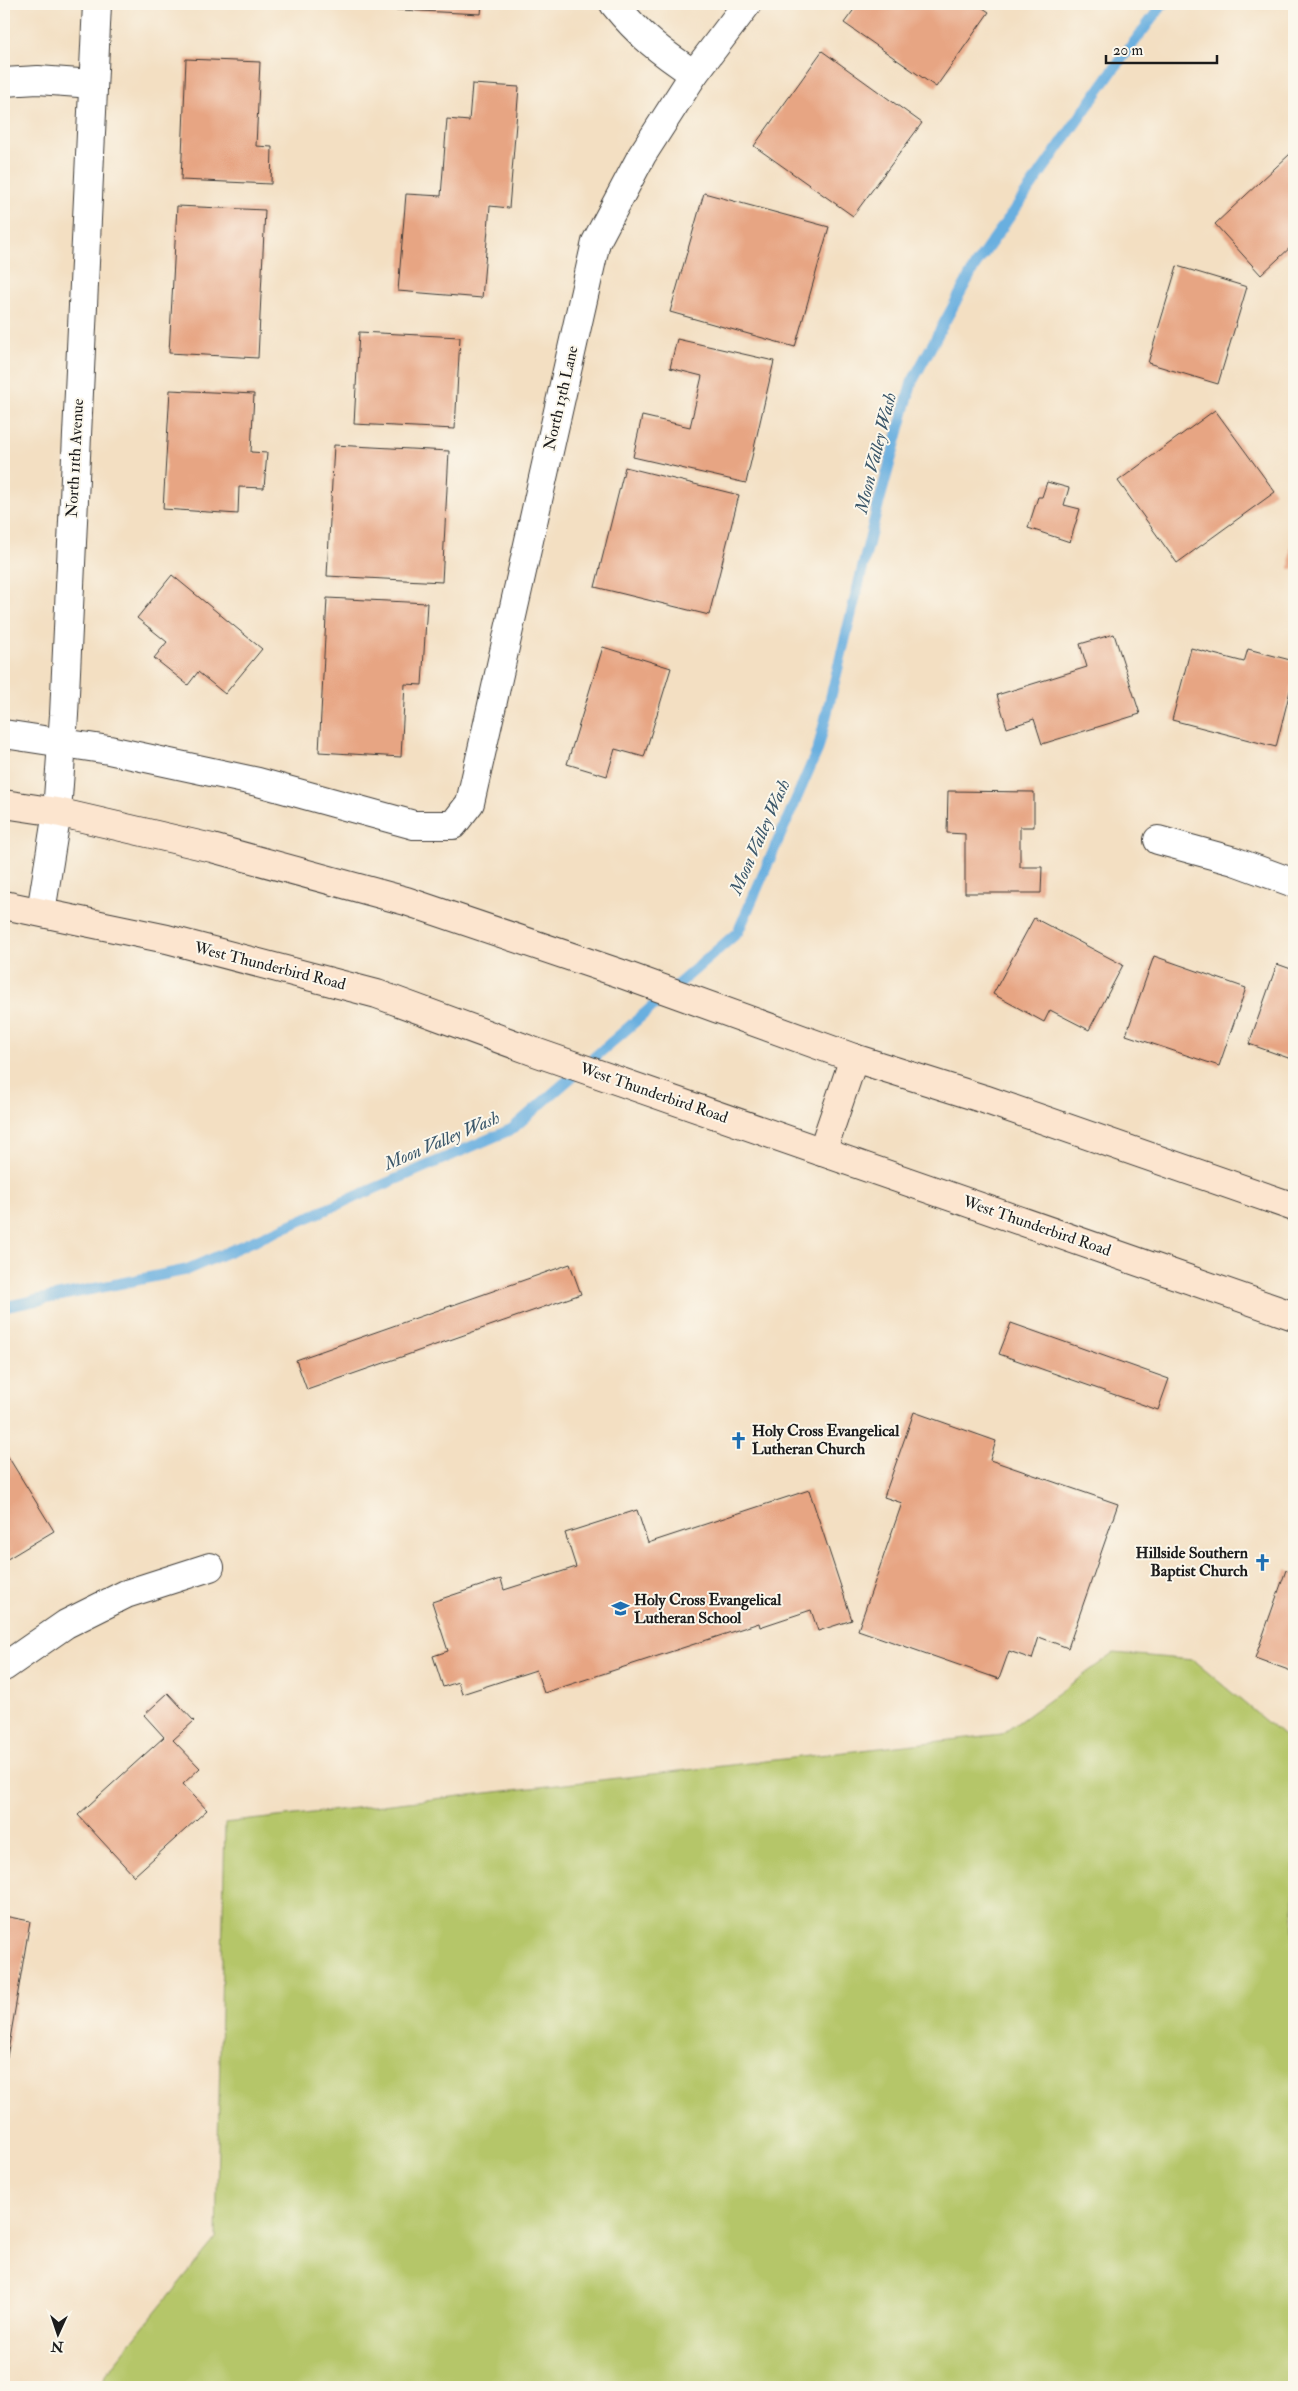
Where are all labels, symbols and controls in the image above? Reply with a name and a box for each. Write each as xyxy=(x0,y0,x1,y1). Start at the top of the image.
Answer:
scale bar xyxy=(1106,32,1217,64)
text: 20 m xyxy=(1113,41,1143,60)
street label: North 13th Lane xyxy=(539,344,583,452)
water label: Moon Valley Wash xyxy=(850,390,902,517)
street label: North 11th Avenue xyxy=(62,398,88,518)
water label: Moon Valley Wash xyxy=(724,776,796,899)
street label: West Thunderbird Road xyxy=(191,937,348,995)
street label: West Thunderbird Road xyxy=(576,1058,731,1128)
water label: Moon Valley Wash xyxy=(380,1106,503,1176)
street label: West Thunderbird Road xyxy=(959,1191,1114,1261)
place label: Holy Cross Evangelical Lutheran Church xyxy=(752,1421,900,1459)
church icon: Holy Cross Evangelical Lutheran Church xyxy=(728,1430,748,1450)
place label: Hillside Southern Baptist Church xyxy=(1136,1543,1249,1582)
church icon: Hillside Southern Baptist Church xyxy=(1252,1552,1272,1572)
place label: Holy Cross Evangelical Lutheran School xyxy=(634,1590,782,1628)
school or university icon: Holy Cross Evangelical Lutheran School xyxy=(610,1599,630,1619)
north arrow xyxy=(32,2308,82,2358)
text: N xyxy=(50,2338,65,2355)

